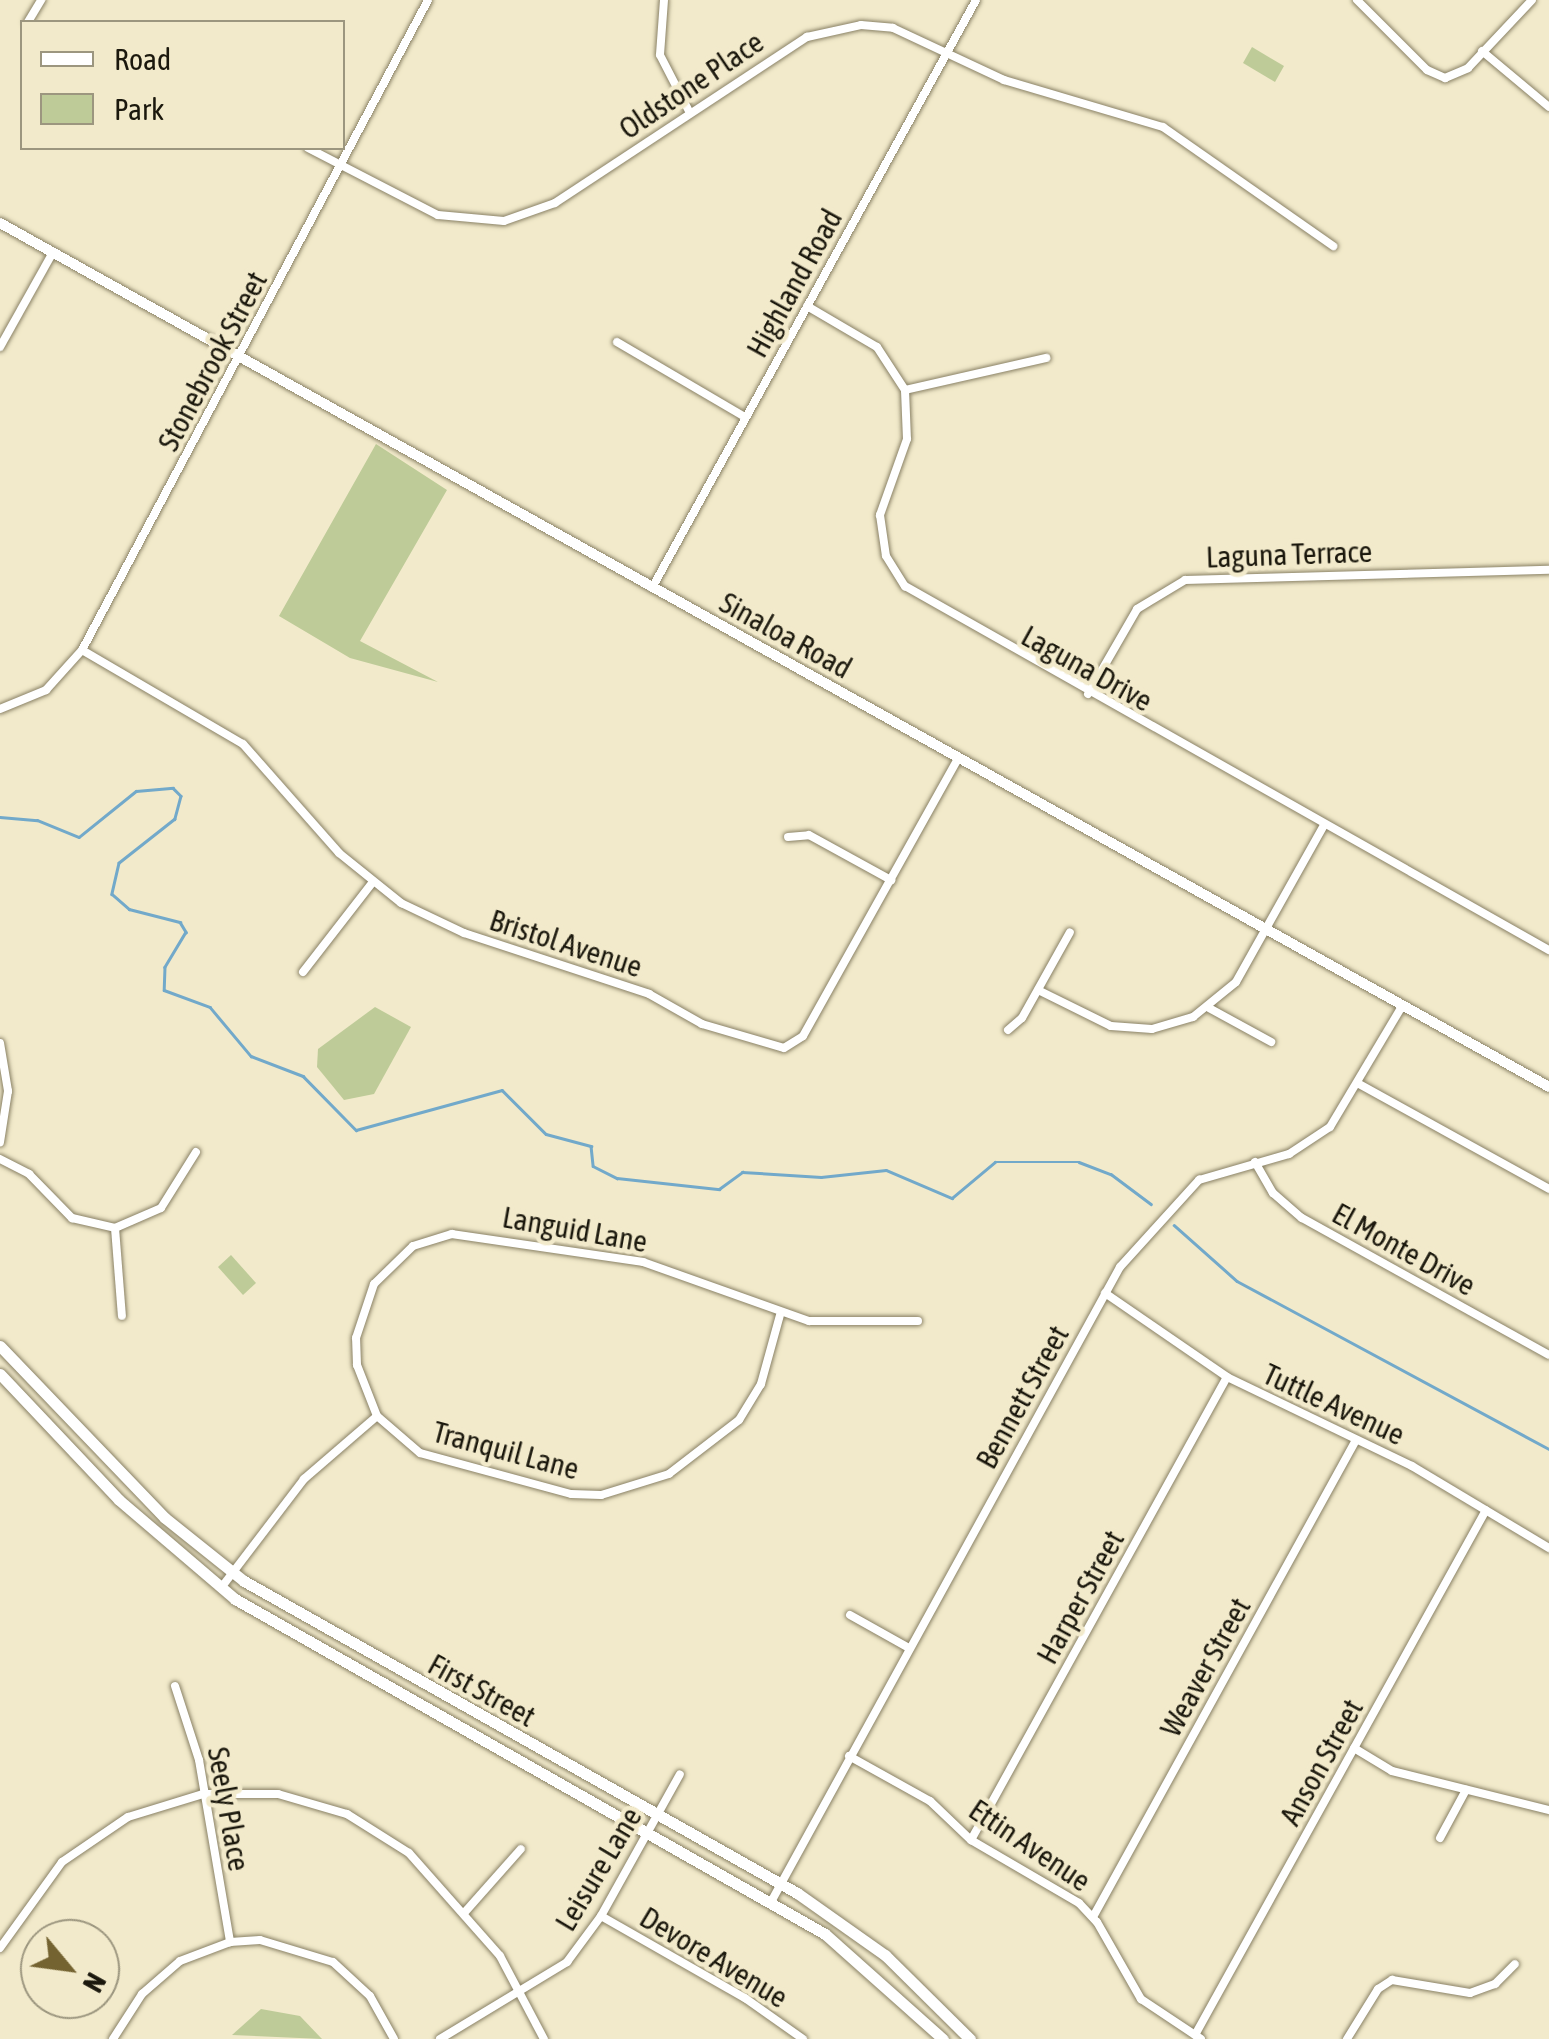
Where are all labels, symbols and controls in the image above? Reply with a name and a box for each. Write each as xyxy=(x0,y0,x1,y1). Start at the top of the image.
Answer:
legend xyxy=(20,20,345,150)
street label: Oldstone Place xyxy=(612,24,770,146)
text: Road xyxy=(114,42,171,76)
text: Park xyxy=(114,92,164,126)
street label: Highland Road xyxy=(739,203,849,363)
street label: Stonebrook Street xyxy=(150,265,274,457)
street label: Laguna Terrace xyxy=(1205,533,1373,575)
street label: Sinaloa Road xyxy=(714,584,858,686)
street label: Laguna Drive xyxy=(1015,617,1159,719)
street label: Bristol Avenue xyxy=(485,901,647,985)
street label: El Monte Drive xyxy=(1326,1195,1482,1303)
street label: Languid Lane xyxy=(500,1199,650,1259)
street label: Bennett Street xyxy=(968,1319,1076,1475)
street label: Tuttle Avenue xyxy=(1258,1356,1410,1452)
street label: Tranquil Lane xyxy=(429,1413,583,1487)
street label: Harper Street xyxy=(1029,1524,1131,1670)
street label: Weaver Street xyxy=(1152,1591,1258,1743)
street label: First Street xyxy=(422,1646,542,1734)
street label: Anson Street xyxy=(1272,1693,1370,1831)
street label: Seely Place xyxy=(200,1744,258,1874)
street label: Ettin Avenue xyxy=(962,1791,1098,1899)
street label: Leisure Lane xyxy=(547,1801,649,1937)
street label: Devore Avenue xyxy=(634,1899,794,2015)
north arrow xyxy=(20,1919,120,2019)
text: N xyxy=(76,1968,112,1998)

